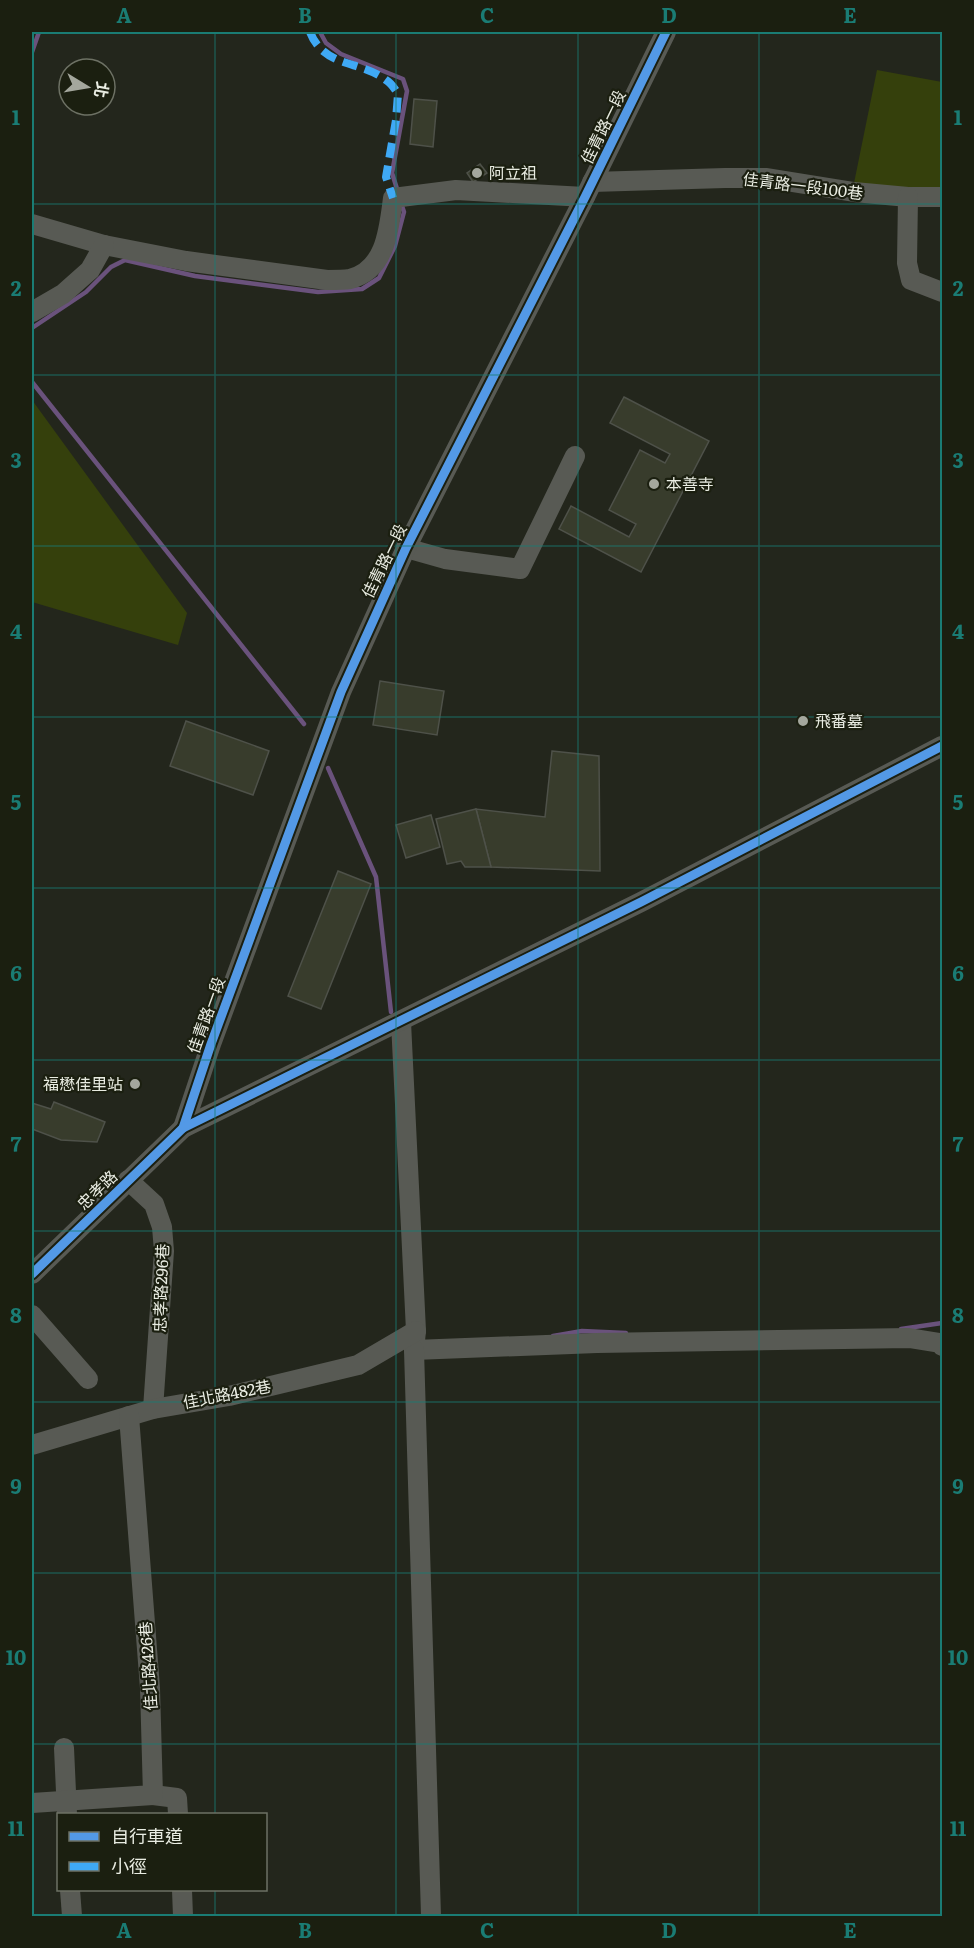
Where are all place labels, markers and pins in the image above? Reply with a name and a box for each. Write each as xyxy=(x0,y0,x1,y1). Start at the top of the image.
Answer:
place label: 阿立祖 xyxy=(489,160,537,184)
marker: 阿立祖 xyxy=(470,166,484,180)
place label: 本善寺 xyxy=(666,471,714,495)
marker: 本善寺 xyxy=(647,477,661,491)
place label: 飛番墓 xyxy=(815,708,863,732)
marker: 飛番墓 xyxy=(796,714,810,728)
place label: 福懋佳里站 xyxy=(43,1071,123,1095)
marker: 福懋佳里站 xyxy=(128,1077,142,1091)

